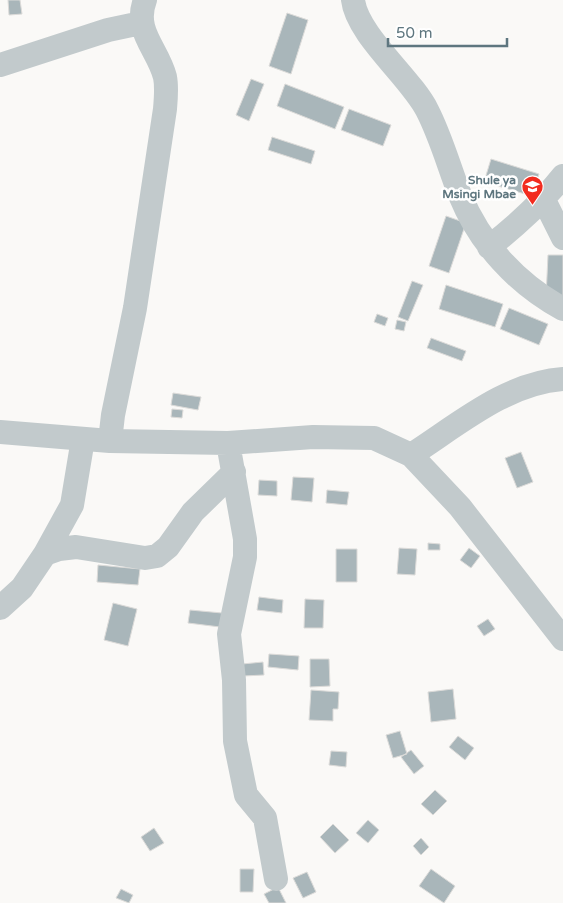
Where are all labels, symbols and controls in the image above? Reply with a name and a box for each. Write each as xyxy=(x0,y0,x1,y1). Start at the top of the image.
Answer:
scale bar xyxy=(388,15,507,47)
text: 50 m xyxy=(396,24,433,42)
place label: Shule ya Msingi Mbae xyxy=(442,173,516,202)
school or university icon: Shule ya Msingi Mbae xyxy=(520,175,544,206)

